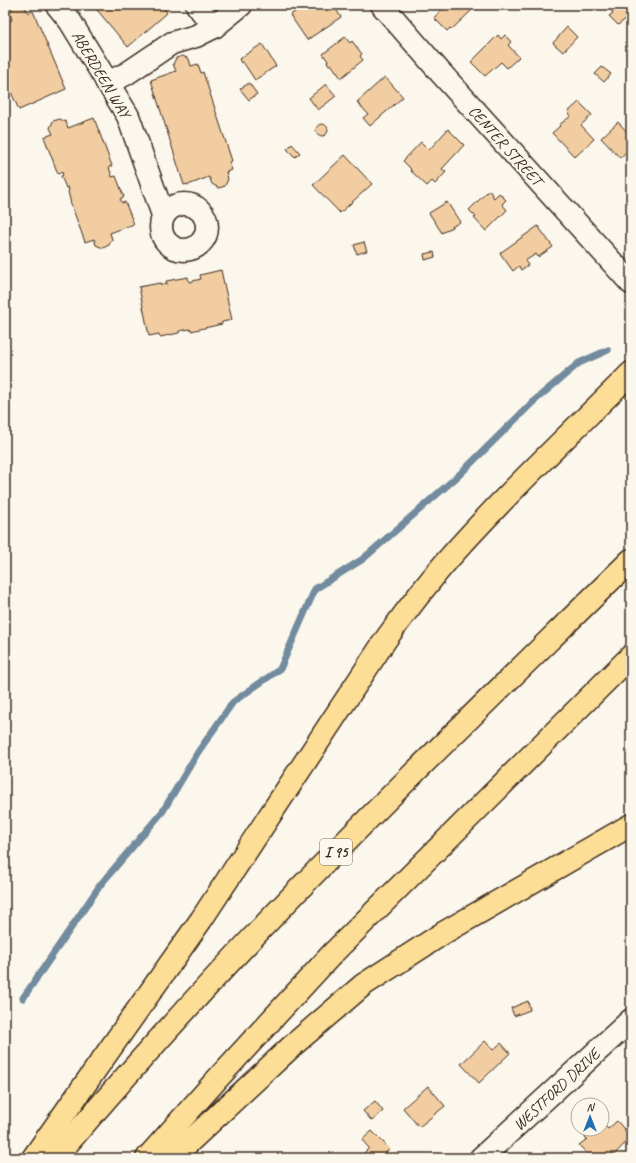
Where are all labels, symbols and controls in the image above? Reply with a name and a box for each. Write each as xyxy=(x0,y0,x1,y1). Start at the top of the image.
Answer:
street label: ABERDEEN WAY xyxy=(67,27,136,123)
street label: CENTER STREET xyxy=(464,102,549,193)
road number: I 95 xyxy=(320,839,352,865)
street label: WESTFORD DRIVE xyxy=(509,1043,606,1135)
north arrow xyxy=(570,1097,610,1137)
text: N xyxy=(587,1100,596,1114)

